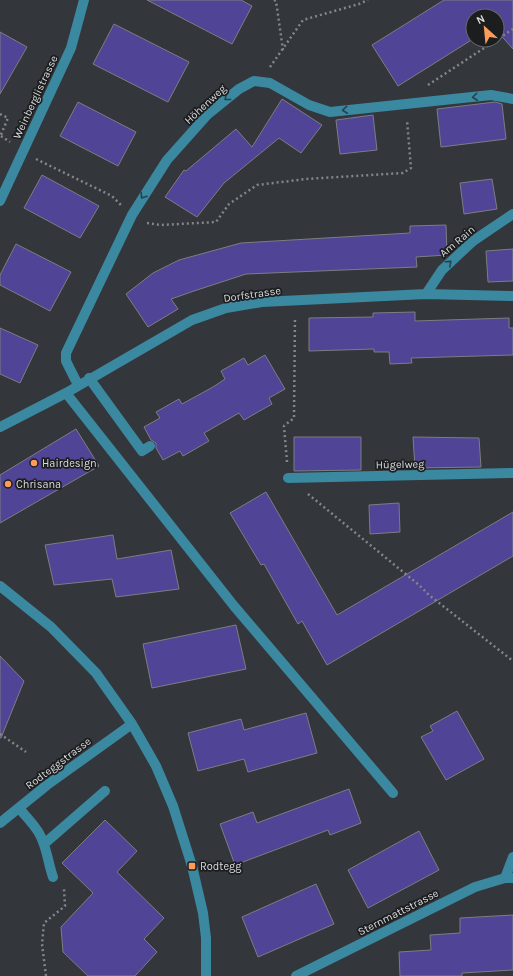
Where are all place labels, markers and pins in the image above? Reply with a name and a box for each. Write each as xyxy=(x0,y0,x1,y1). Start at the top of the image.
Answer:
place label: Hairdesign xyxy=(42,457,97,470)
marker: Hairdesign xyxy=(29,458,39,468)
place label: Chrisana xyxy=(16,478,61,491)
marker: Chrisana xyxy=(3,479,13,489)
place label: Rodtegg xyxy=(200,860,242,873)
marker: Rodtegg xyxy=(187,861,197,871)

